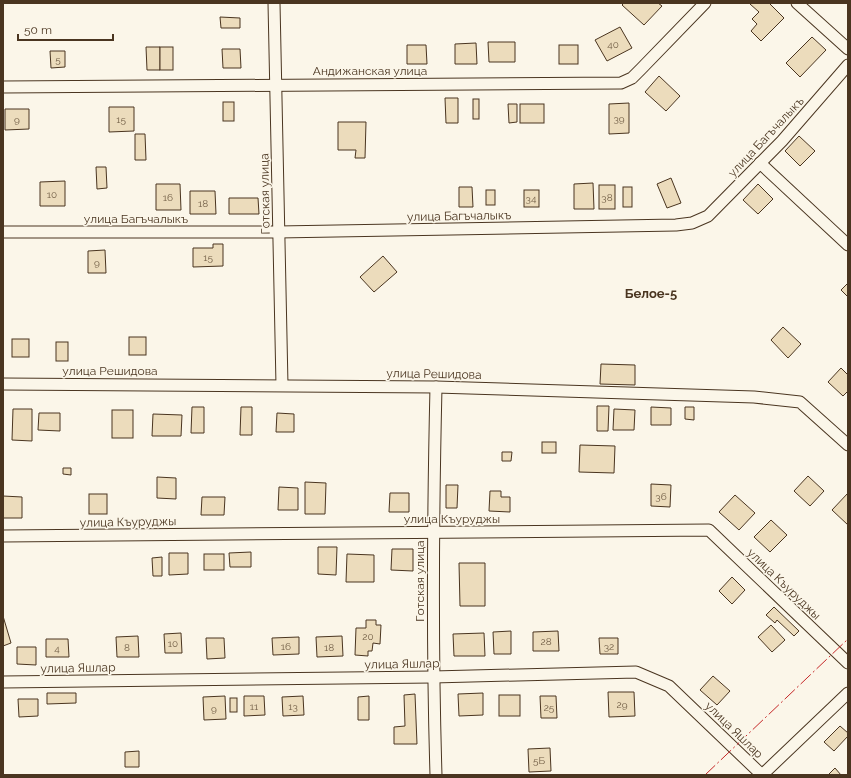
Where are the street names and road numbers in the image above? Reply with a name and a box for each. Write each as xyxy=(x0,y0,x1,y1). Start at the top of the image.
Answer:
street label: Андижанская улица xyxy=(313,64,427,78)
street label: улица Багъчалыкъ xyxy=(725,94,807,180)
street label: Готская улица xyxy=(257,153,273,235)
street label: улица Багъчалыкъ xyxy=(407,208,511,224)
street label: улица Багъчалыкъ xyxy=(84,212,188,226)
street label: улица Решидова xyxy=(62,364,158,378)
street label: улица Решидова xyxy=(386,366,482,382)
street label: улица Къуруджы xyxy=(404,512,500,526)
street label: улица Къуруджы xyxy=(80,514,176,530)
street label: Готская улица xyxy=(413,540,427,622)
street label: улица Къуруджы xyxy=(744,545,824,623)
street label: улица Яшлар xyxy=(364,656,440,672)
street label: улица Яшлар xyxy=(40,660,116,676)
street label: улица Яшлар xyxy=(702,699,766,761)

